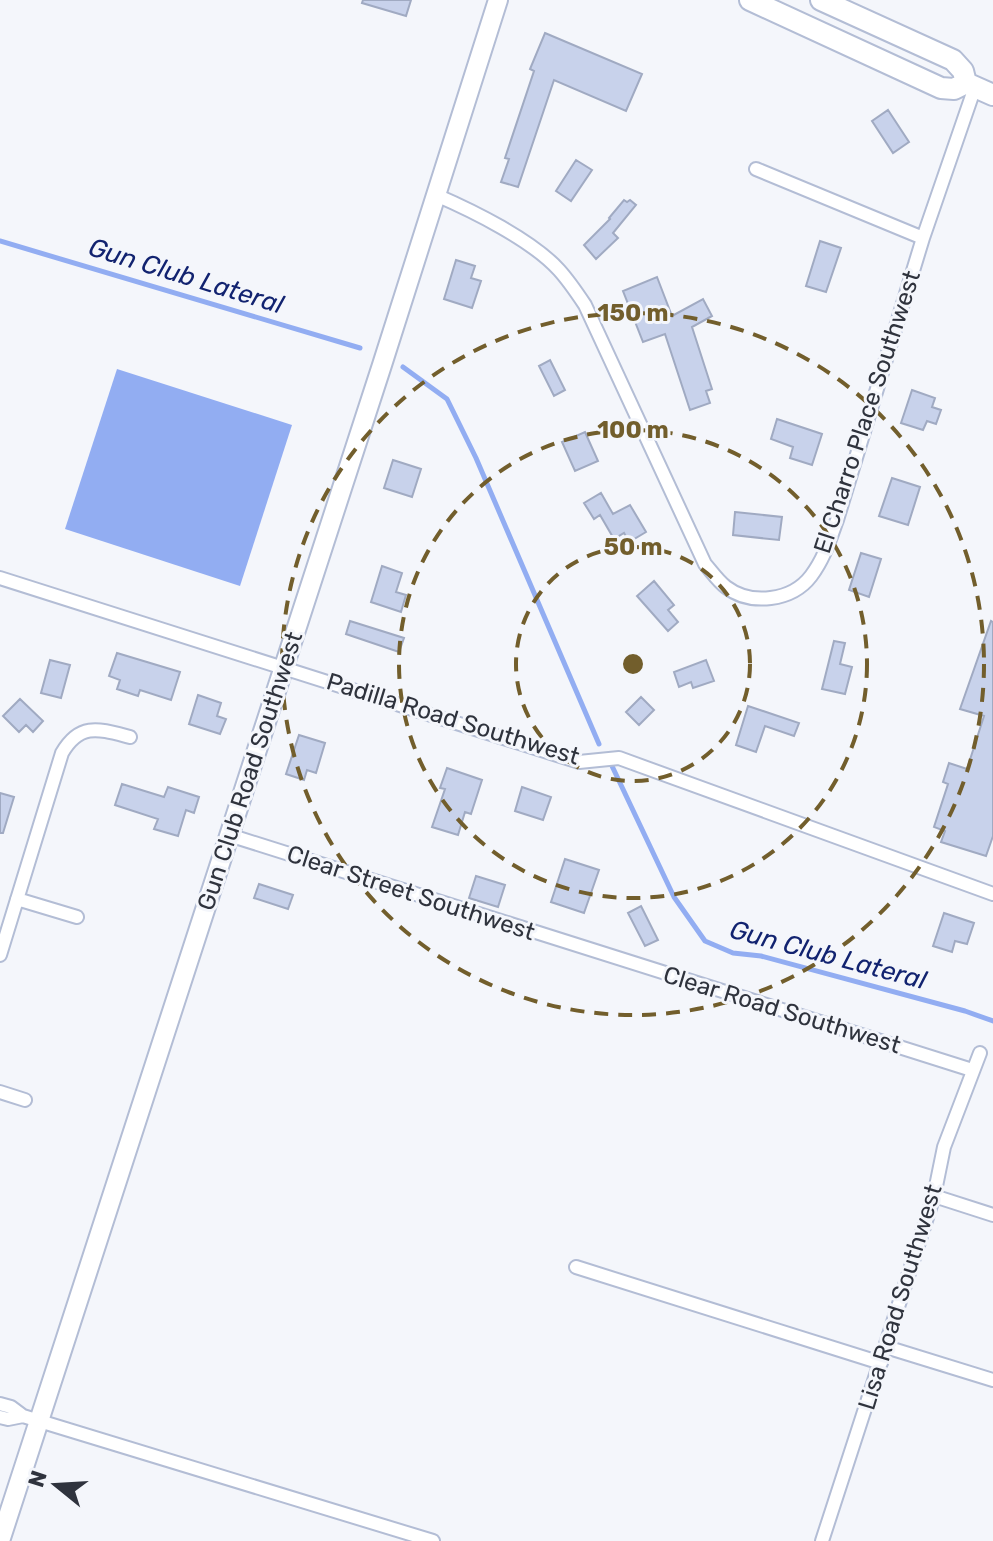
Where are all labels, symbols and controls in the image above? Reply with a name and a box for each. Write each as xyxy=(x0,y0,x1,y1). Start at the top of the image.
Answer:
water label: Gun Club Lateral xyxy=(85,232,288,321)
street label: El Charro Place Southwest xyxy=(808,267,926,557)
text: 150 m xyxy=(598,299,668,327)
text: 100 m xyxy=(597,416,669,444)
text: 50 m xyxy=(604,533,662,561)
street label: Gun Club Road Southwest xyxy=(192,628,308,914)
centre of rings xyxy=(619,650,647,678)
street label: Padilla Road Southwest xyxy=(323,667,583,771)
street label: Clear Street Southwest xyxy=(283,840,539,946)
water label: Gun Club Lateral xyxy=(726,914,930,996)
street label: Clear Road Southwest xyxy=(660,961,904,1059)
street label: Lisa Road Southwest xyxy=(852,1181,948,1413)
north arrow xyxy=(16,1445,96,1525)
text: N xyxy=(22,1467,53,1491)

